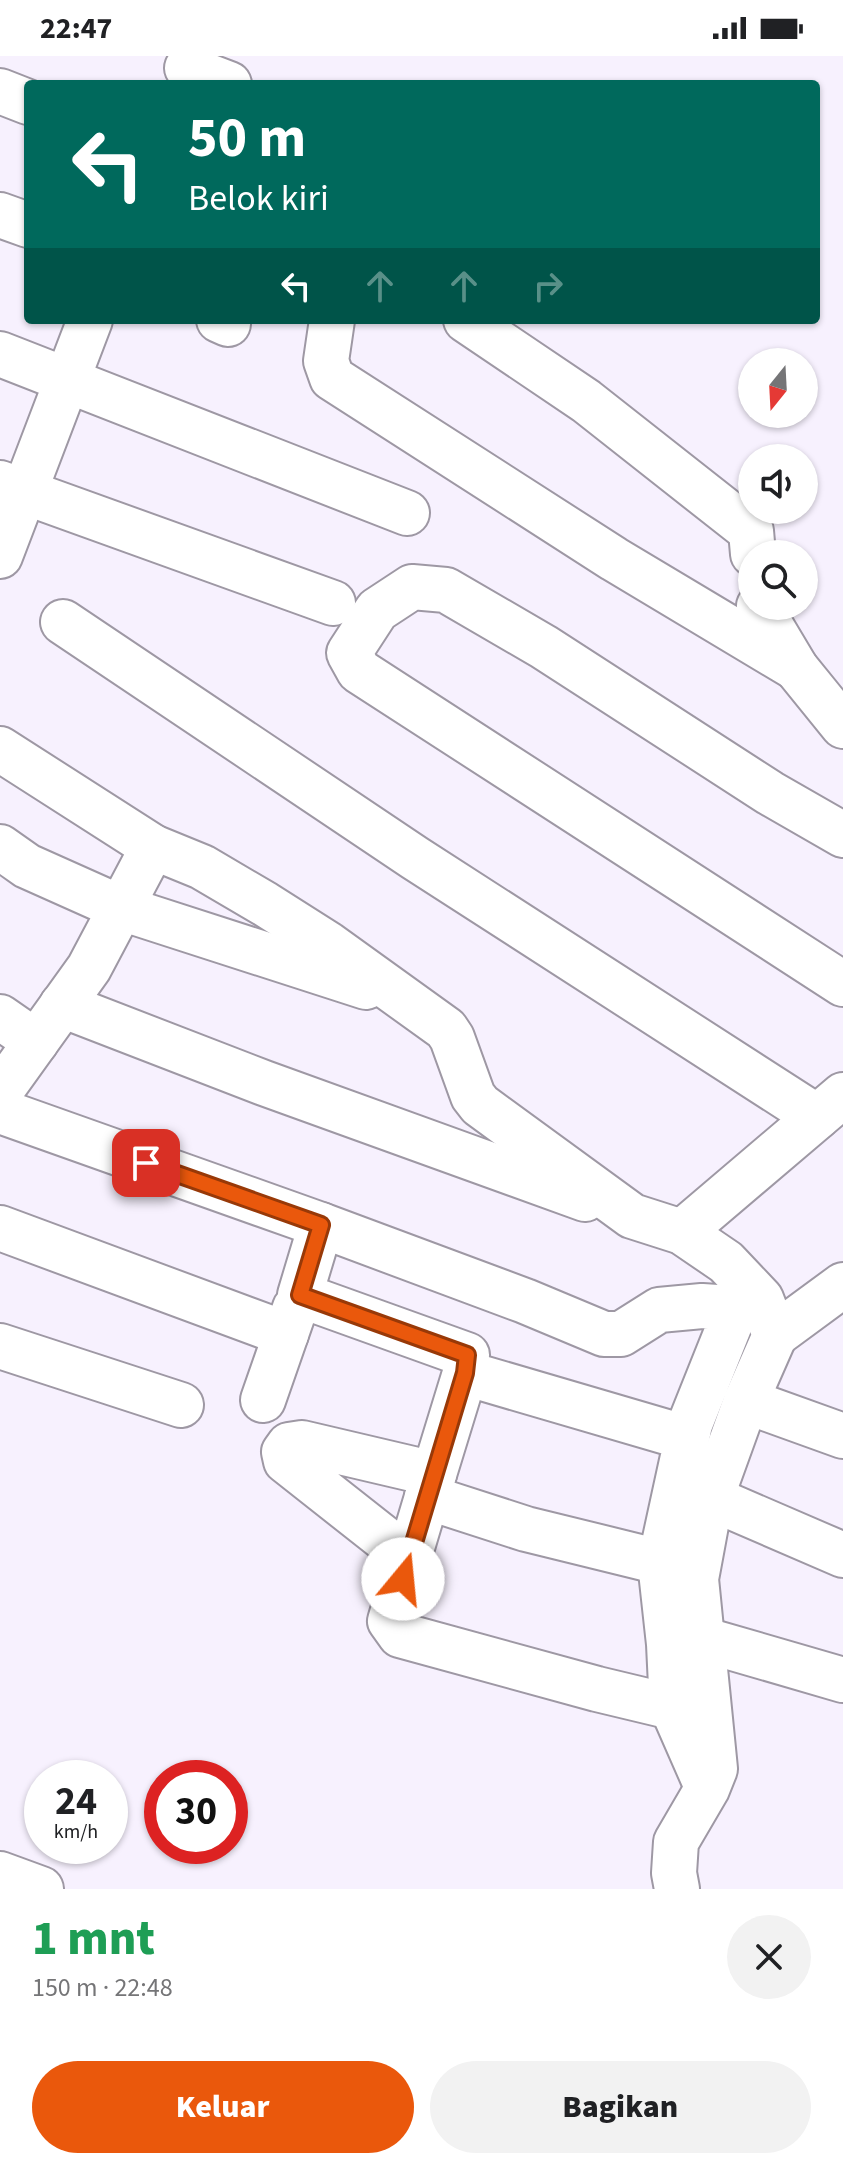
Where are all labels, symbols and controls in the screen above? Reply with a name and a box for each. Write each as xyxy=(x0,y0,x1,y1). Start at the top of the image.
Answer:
text: 22:47 xyxy=(40,7,112,50)
text: 50 m xyxy=(188,99,306,178)
icon: left xyxy=(56,112,160,216)
text: Belok kiri xyxy=(188,173,329,224)
icon: left xyxy=(274,264,318,308)
icon: ahead xyxy=(358,264,402,308)
icon: ahead xyxy=(442,264,486,308)
icon: right xyxy=(526,264,570,308)
north arrow xyxy=(738,348,818,428)
map controls xyxy=(738,348,818,620)
button: sound xyxy=(738,444,818,524)
button: search xyxy=(738,540,818,620)
pin xyxy=(112,1129,180,1197)
icon: arrive xyxy=(124,1141,168,1185)
position arrow xyxy=(361,1537,445,1621)
speed limit sign: 30 xyxy=(144,1760,248,1864)
text: 24 xyxy=(55,1773,97,1830)
text: km/h xyxy=(54,1818,98,1846)
text: 1 mnt xyxy=(32,1905,155,1973)
button: close xyxy=(727,1915,811,1999)
text: 150 m · 22:48 xyxy=(32,1969,173,2006)
button: Keluar xyxy=(32,2061,414,2153)
button: Bagikan xyxy=(430,2061,811,2153)

